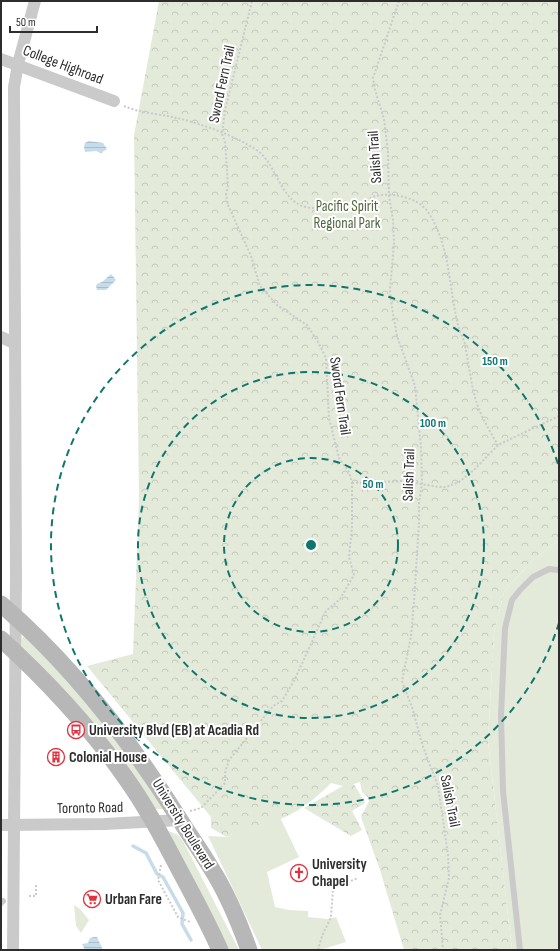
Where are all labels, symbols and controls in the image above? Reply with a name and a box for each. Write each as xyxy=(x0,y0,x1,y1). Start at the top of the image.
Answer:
scale bar xyxy=(10,8,97,34)
text: 50 m xyxy=(16,15,36,30)
street label: College Highroad xyxy=(20,41,106,89)
street label: Sword Fern Trail xyxy=(205,44,239,124)
street label: Salish Trail xyxy=(364,130,386,184)
park label: Pacific Spirit Regional Park xyxy=(313,197,381,233)
text: 150 m xyxy=(482,354,508,369)
street label: Sword Fern Trail xyxy=(325,356,355,436)
text: 100 m xyxy=(420,416,446,431)
street label: Salish Trail xyxy=(399,448,419,502)
text: 50 m xyxy=(363,477,383,492)
centre of rings xyxy=(304,538,318,552)
bus stop icon: University Blvd (EB) at Acadia Rd xyxy=(66,720,86,740)
place label: University Blvd (EB) at Acadia Rd xyxy=(89,721,259,740)
building icon: Colonial House xyxy=(46,747,66,767)
place label: Colonial House xyxy=(69,748,147,767)
street label: Salish Trail xyxy=(436,773,464,829)
street label: University Boulevard xyxy=(148,775,218,873)
street label: Toronto Road xyxy=(57,798,123,818)
place label: University Chapel xyxy=(312,855,367,891)
church icon: University Chapel xyxy=(289,863,309,883)
supermarket icon: Urban Fare xyxy=(82,889,102,909)
place label: Urban Fare xyxy=(105,890,162,909)

